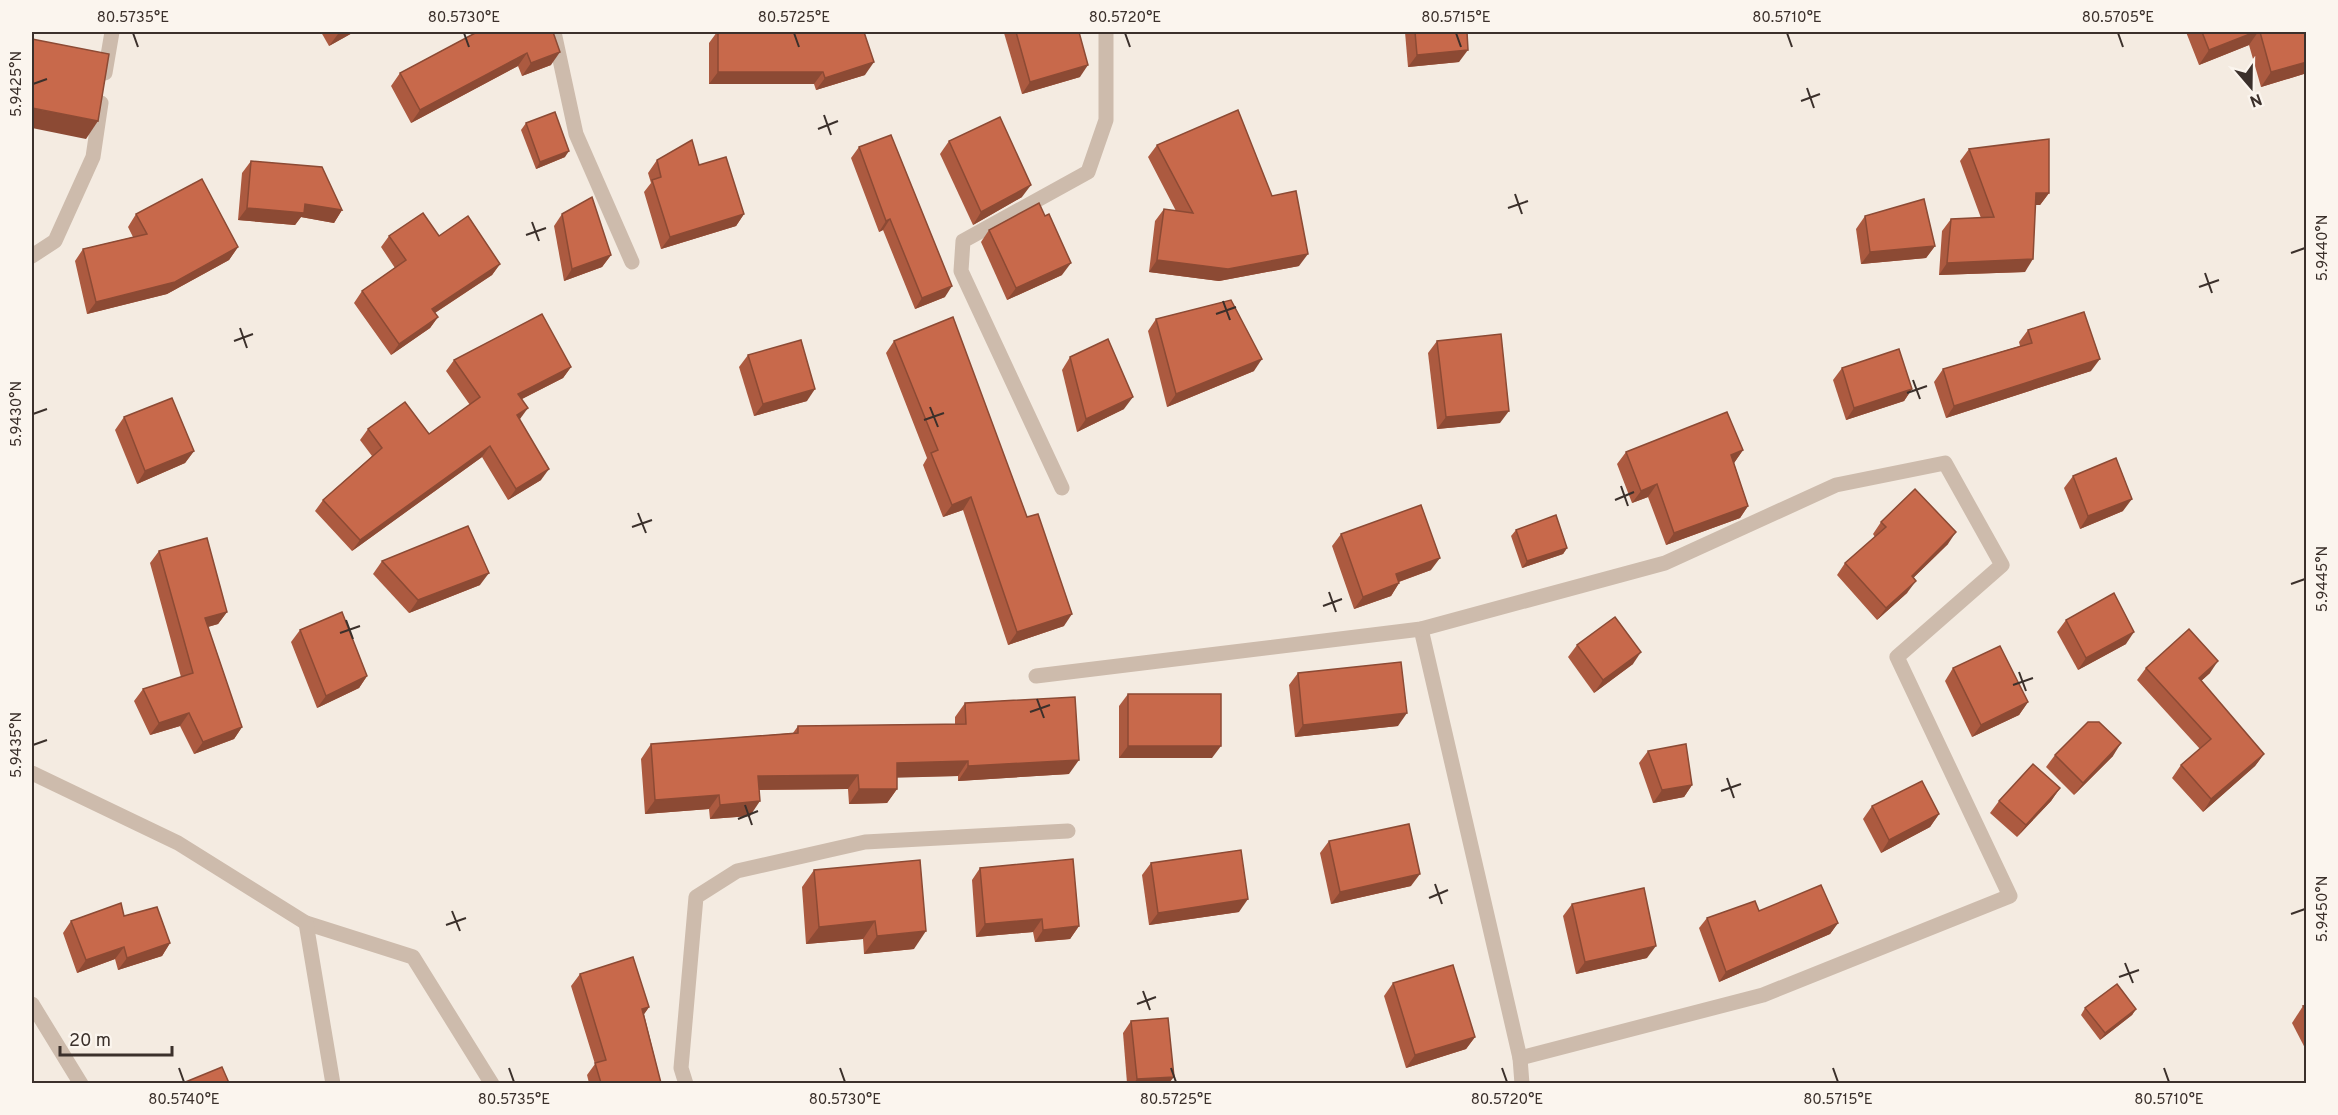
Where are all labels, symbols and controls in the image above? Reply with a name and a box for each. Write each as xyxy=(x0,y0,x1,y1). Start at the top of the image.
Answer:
text: 80.5735°E xyxy=(97,9,169,28)
text: 80.5730°E xyxy=(428,9,500,28)
text: 80.5725°E xyxy=(758,9,830,28)
text: 80.5720°E xyxy=(1089,9,1161,28)
text: 80.5715°E xyxy=(1421,9,1491,28)
text: 80.5710°E xyxy=(1752,9,1822,28)
text: 80.5705°E xyxy=(2082,9,2154,28)
text: 5.9425°N xyxy=(8,51,27,117)
north arrow xyxy=(2221,57,2281,117)
text: N xyxy=(2247,88,2264,111)
text: 5.9440°N xyxy=(2314,215,2333,281)
text: 5.9430°N xyxy=(8,381,27,447)
text: 5.9445°N xyxy=(2314,546,2333,612)
text: 5.9435°N xyxy=(8,712,27,778)
text: 5.9450°N xyxy=(2314,876,2333,942)
scale bar xyxy=(60,1019,172,1057)
text: 20 m xyxy=(69,1030,111,1053)
text: 80.5740°E xyxy=(148,1091,220,1110)
text: 80.5735°E xyxy=(478,1091,550,1110)
text: 80.5730°E xyxy=(809,1091,881,1110)
text: 80.5725°E xyxy=(1140,1091,1212,1110)
text: 80.5720°E xyxy=(1471,1091,1543,1110)
text: 80.5715°E xyxy=(1803,1091,1873,1110)
text: 80.5710°E xyxy=(2134,1091,2204,1110)

